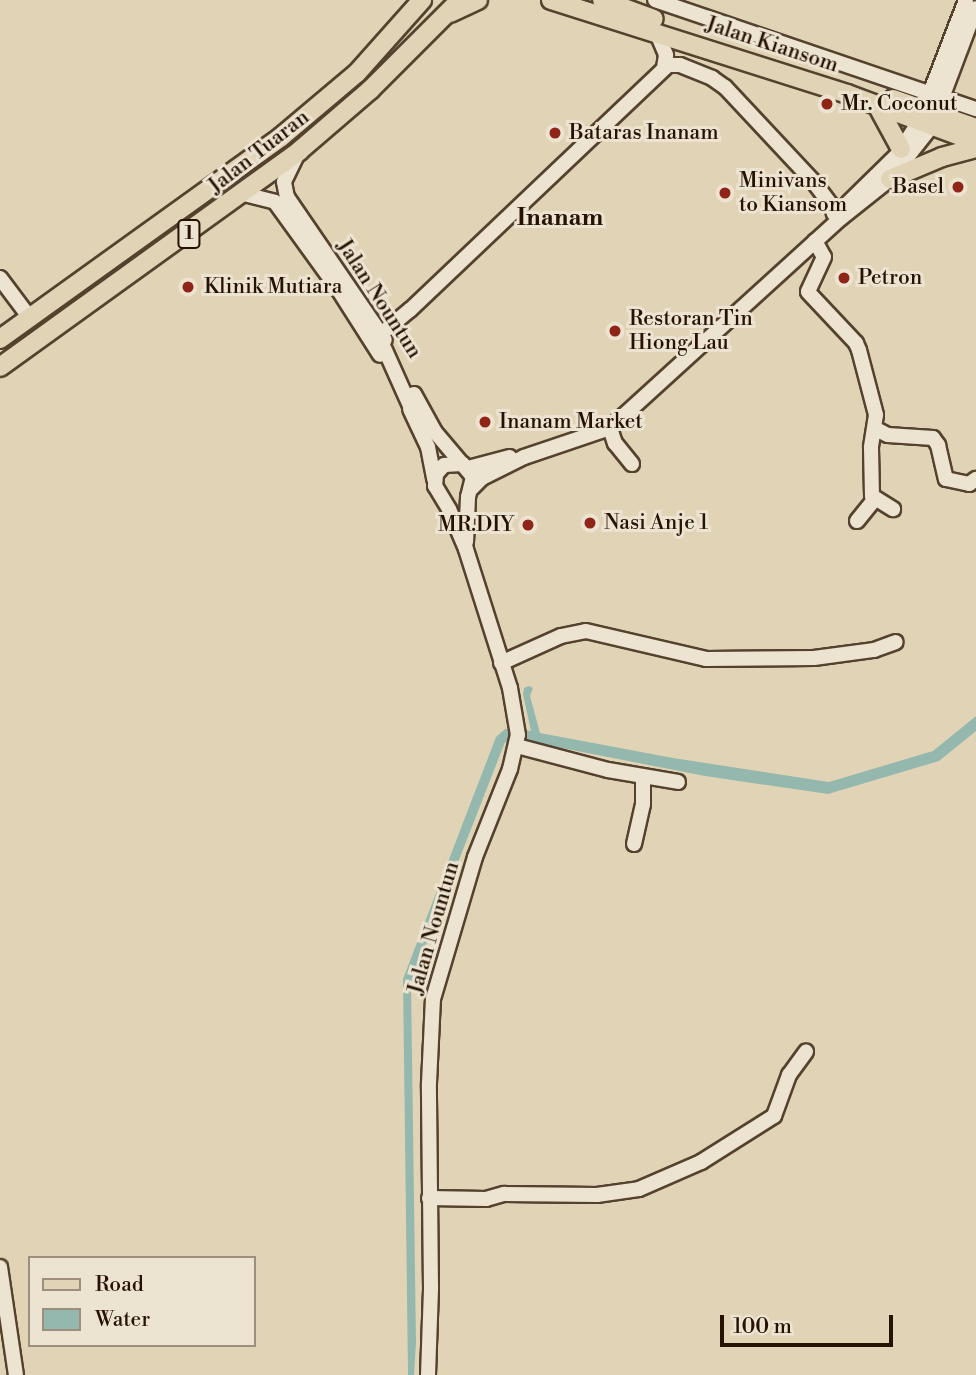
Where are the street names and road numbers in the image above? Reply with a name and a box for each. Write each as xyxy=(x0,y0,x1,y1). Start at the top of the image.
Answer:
street label: Jalan Kiansom xyxy=(702,12,842,78)
street label: Jalan Tuaran xyxy=(204,105,314,199)
road number: 1 xyxy=(177,218,201,250)
street label: Jalan Nountun xyxy=(331,235,427,363)
street label: Jalan Nountun xyxy=(403,859,465,997)

